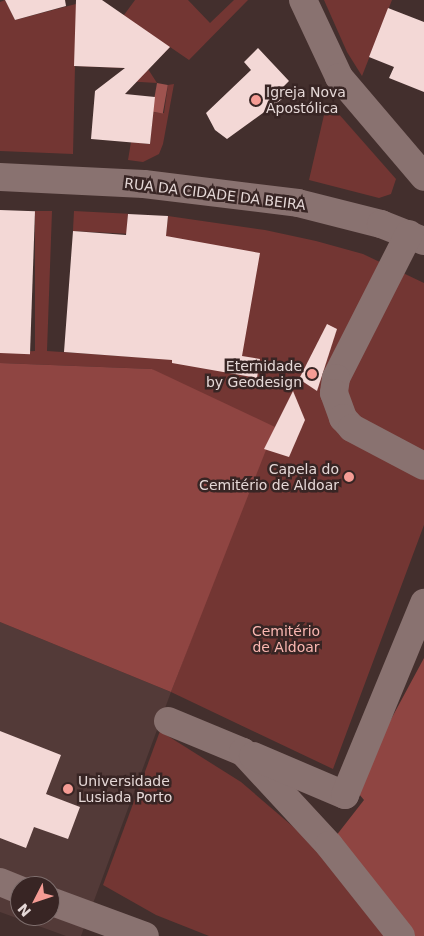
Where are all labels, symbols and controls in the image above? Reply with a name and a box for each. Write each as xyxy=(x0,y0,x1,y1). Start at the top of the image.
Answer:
place label: Igreja Nova Apostólica xyxy=(266,84,346,116)
marker: Igreja Nova Apostólica xyxy=(250,94,262,106)
street label: RUA DA CIDADE DA BEIRA xyxy=(123,175,307,213)
place label: Eternidade by Geodesign xyxy=(206,358,302,391)
marker: Eternidade by Geodesign xyxy=(306,368,318,380)
place label: Capela do Cemitério de Aldoar xyxy=(199,461,339,494)
marker: Capela do Cemitério de Aldoar xyxy=(343,471,355,483)
park label: Cemitério de Aldoar xyxy=(252,623,320,656)
place label: Universidade Lusiada Porto xyxy=(78,773,172,806)
marker: Universidade Lusiada Porto xyxy=(62,783,74,795)
north arrow xyxy=(10,876,60,926)
text: N xyxy=(15,901,34,920)

